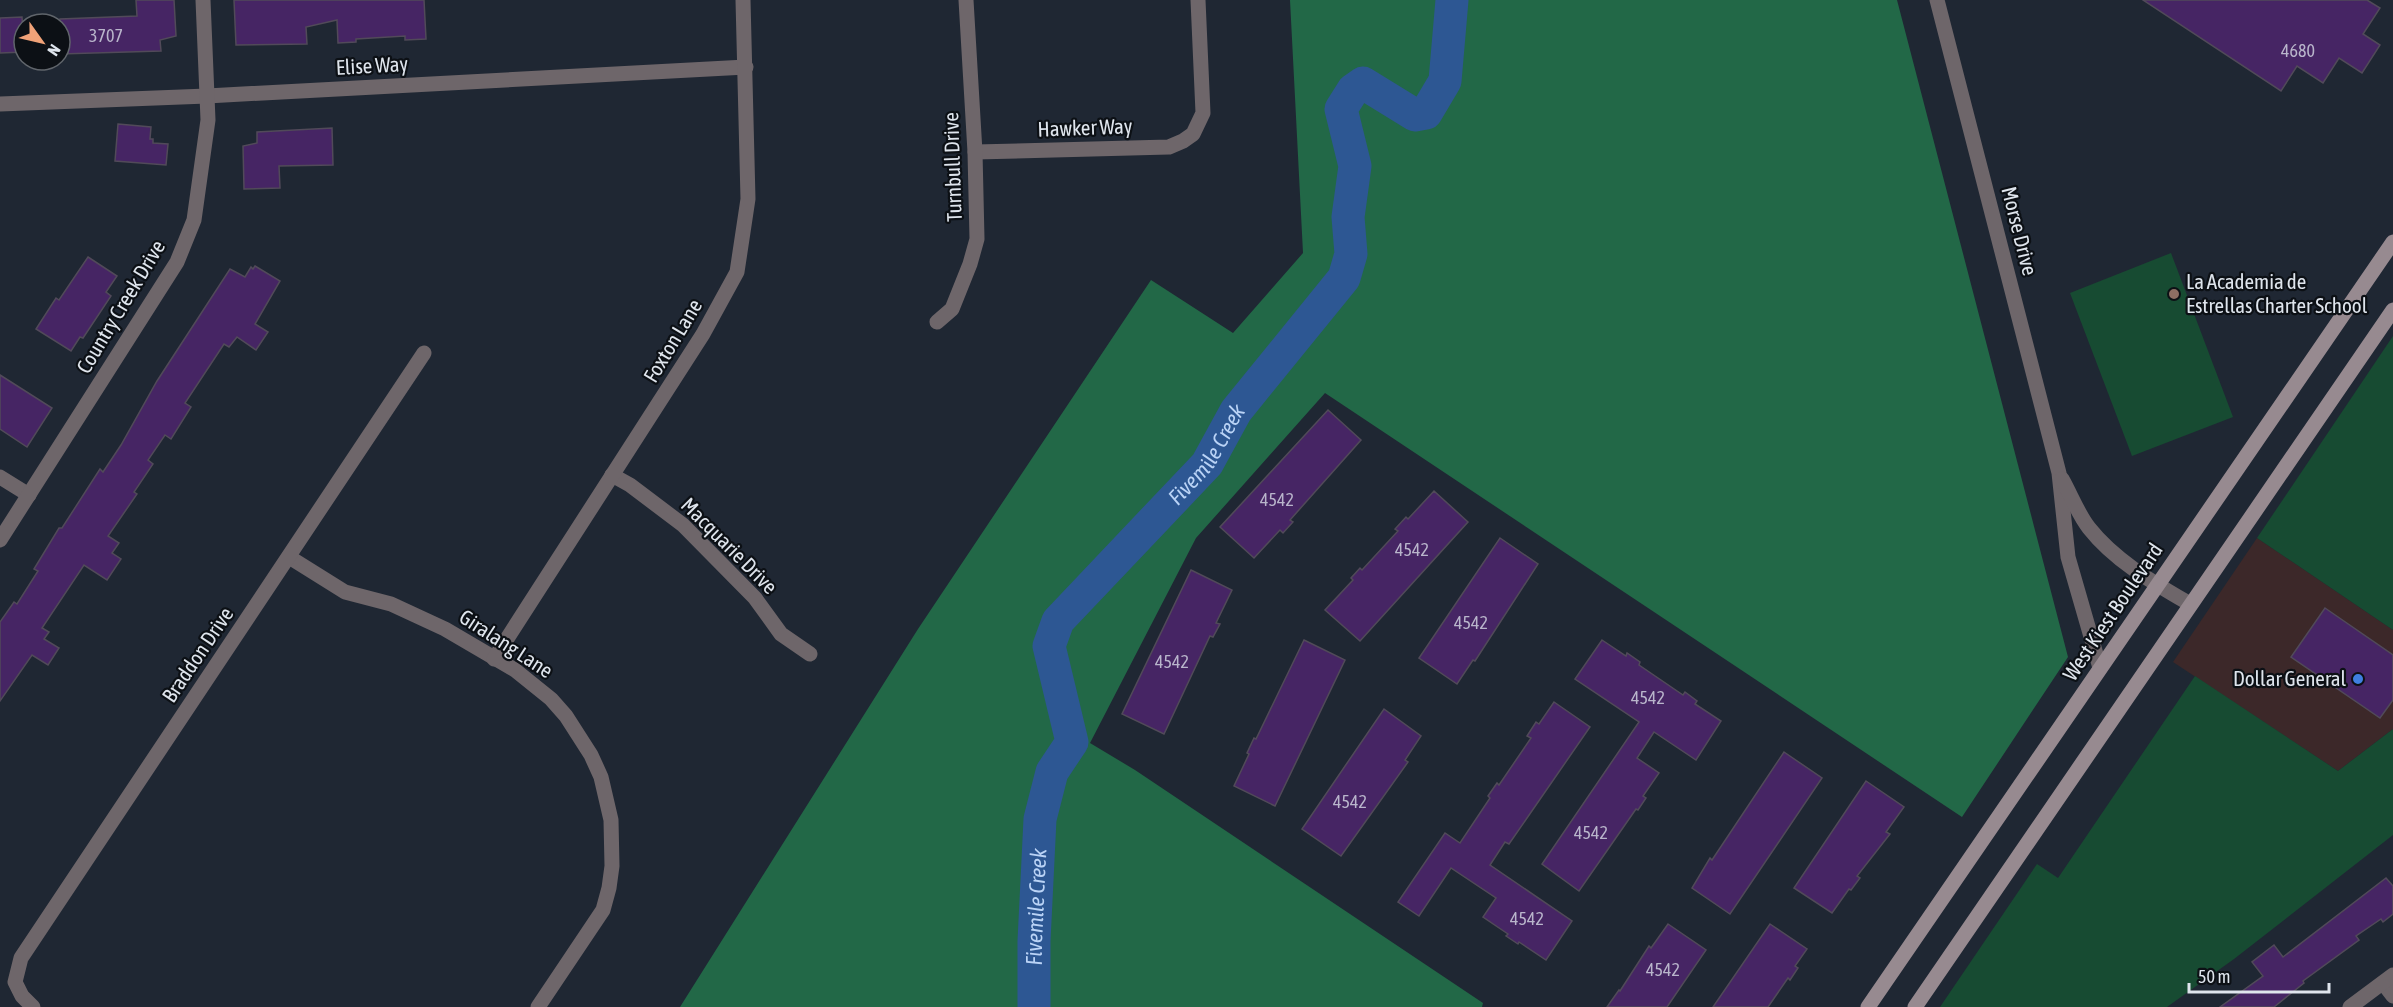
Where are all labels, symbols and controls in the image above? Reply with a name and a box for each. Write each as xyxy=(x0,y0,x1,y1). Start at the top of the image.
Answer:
north arrow xyxy=(12,12,72,72)
house number: 3707 xyxy=(89,25,123,46)
house number: 4680 xyxy=(2281,40,2315,61)
text: N xyxy=(44,41,65,59)
street label: Elise Way xyxy=(335,51,409,79)
street label: Turnbull Drive xyxy=(938,112,966,222)
street label: Hawker Way xyxy=(1037,113,1133,141)
street label: Morse Drive xyxy=(1997,184,2043,278)
street label: Country Creek Drive xyxy=(71,236,169,377)
place label: La Academia de Estrellas Charter School xyxy=(2186,269,2368,317)
marker: La Academia de Estrellas Charter School xyxy=(2167,287,2181,301)
street label: Foxton Lane xyxy=(638,295,706,386)
water label: Fivemile Creek xyxy=(1162,398,1250,510)
house number: 4542 xyxy=(1260,489,1294,510)
street label: Macquarie Drive xyxy=(677,492,783,598)
street label: West Kiest Boulevard xyxy=(2057,538,2167,685)
house number: 4542 xyxy=(1395,539,1429,560)
street label: Braddon Drive xyxy=(157,603,238,706)
street label: Giralang Lane xyxy=(455,604,558,682)
house number: 4542 xyxy=(1454,612,1488,633)
house number: 4542 xyxy=(1155,651,1189,672)
place label: Dollar General xyxy=(2233,666,2346,690)
marker: Dollar General xyxy=(2351,672,2365,686)
house number: 4542 xyxy=(1631,687,1665,708)
house number: 4542 xyxy=(1333,791,1367,812)
house number: 4542 xyxy=(1574,822,1608,843)
water label: Fivemile Creek xyxy=(1021,848,1052,966)
house number: 4542 xyxy=(1510,908,1544,929)
scale bar xyxy=(2189,956,2328,994)
house number: 4542 xyxy=(1646,959,1680,980)
text: 50 m xyxy=(2198,966,2230,987)

